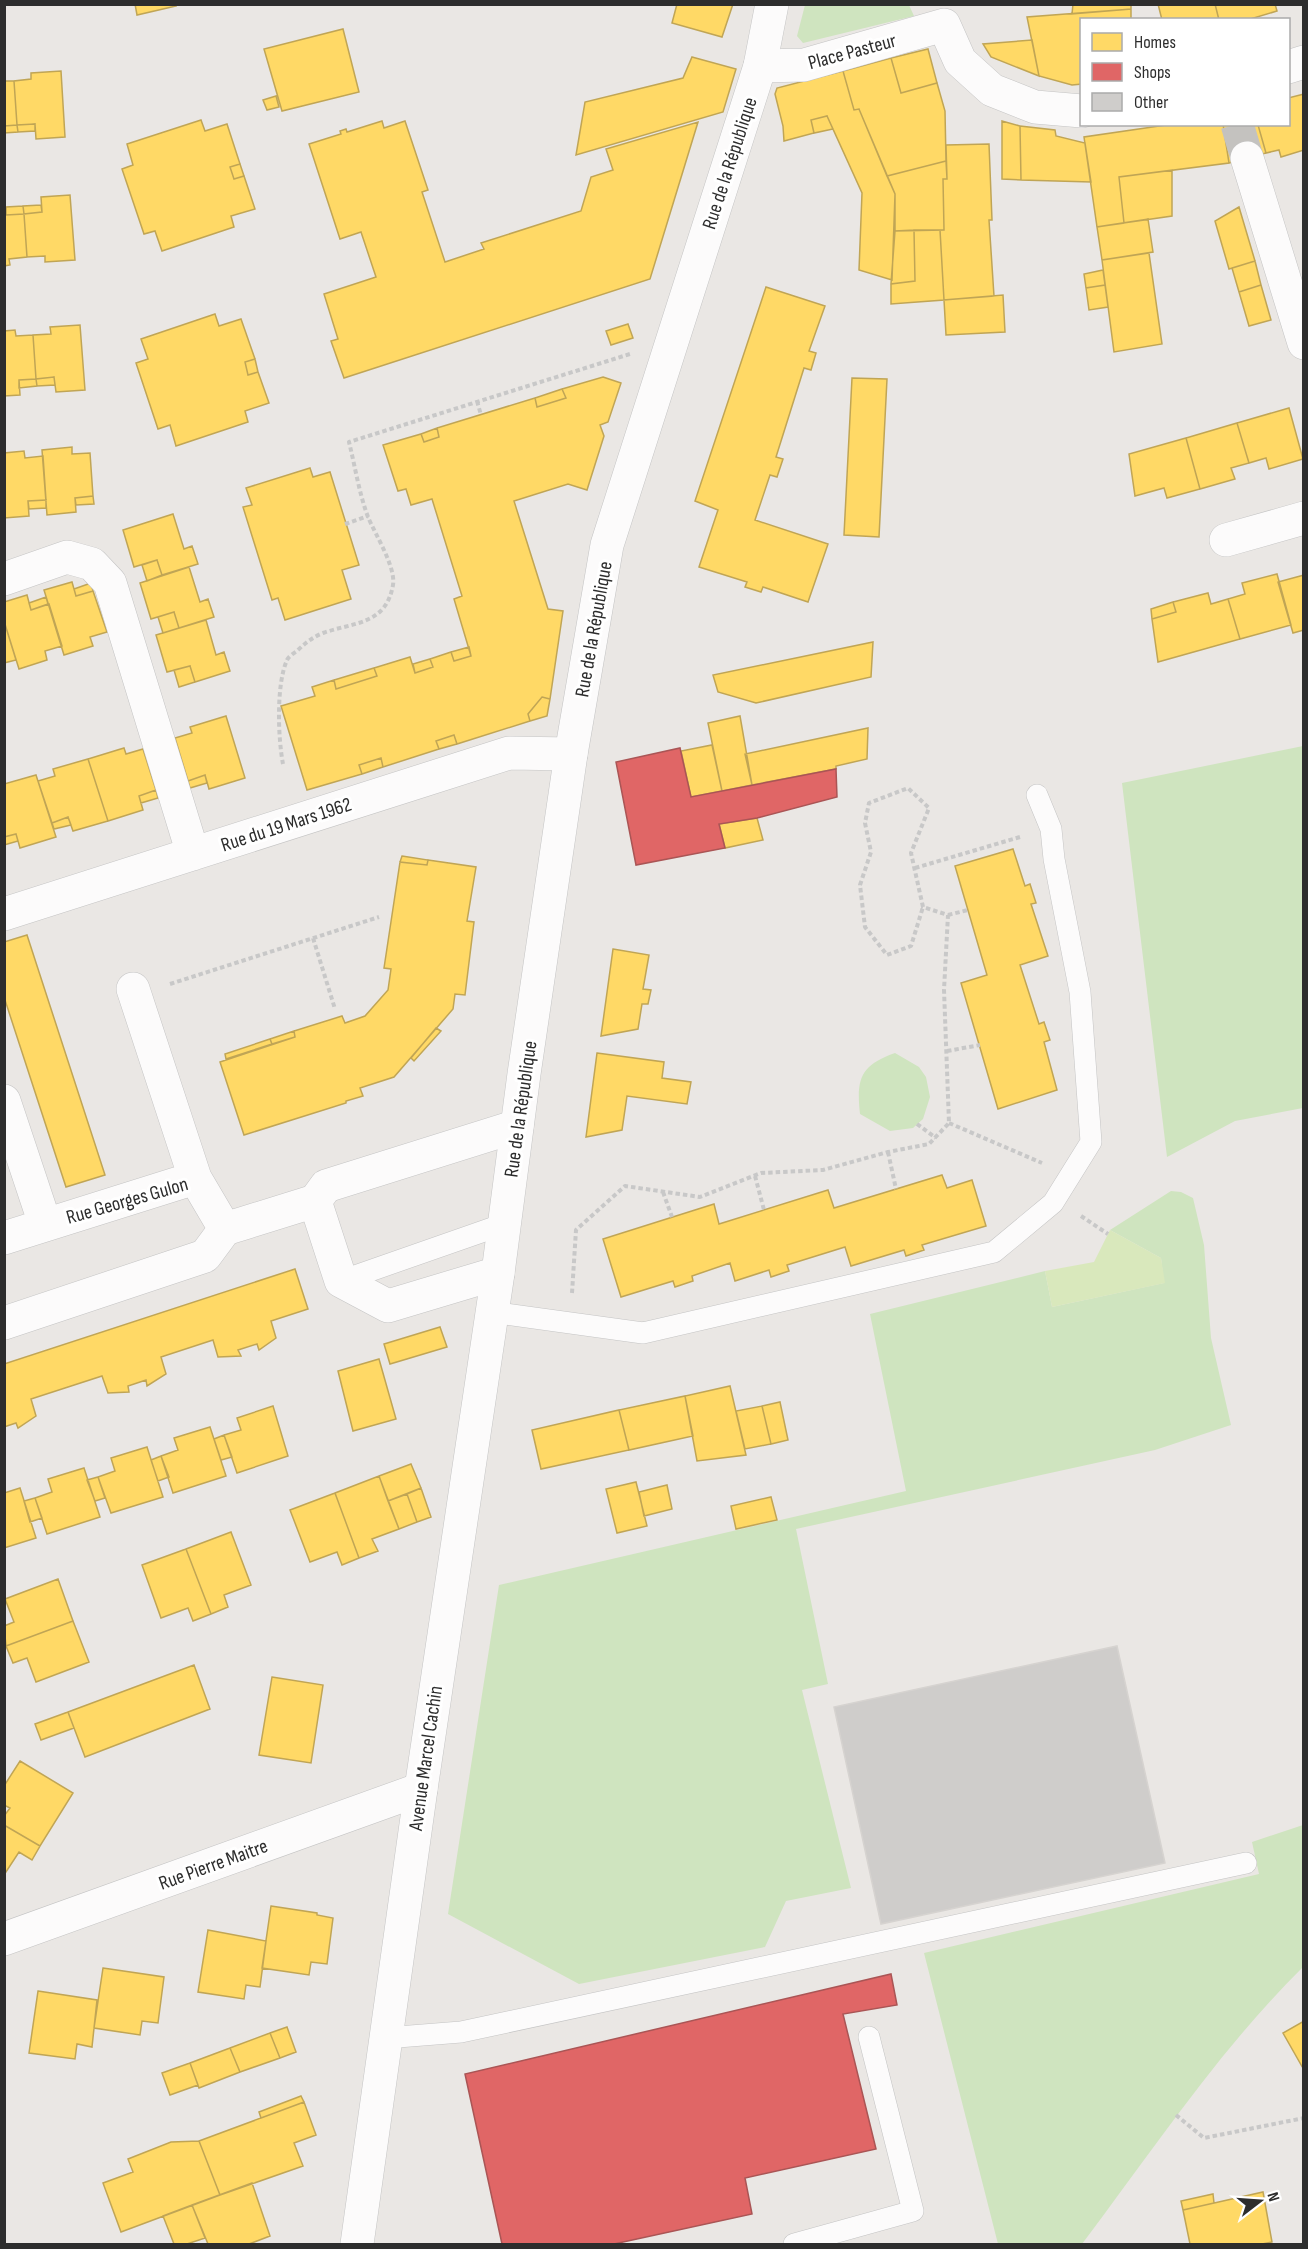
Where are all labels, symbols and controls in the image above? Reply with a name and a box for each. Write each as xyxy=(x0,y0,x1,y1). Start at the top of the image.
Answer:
legend xyxy=(1080,18,1290,126)
street label: Place Pasteur xyxy=(806,29,899,75)
text: Homes xyxy=(1134,32,1176,53)
text: Shops xyxy=(1134,62,1171,83)
text: Other xyxy=(1134,92,1168,113)
street label: Rue de la République xyxy=(697,94,763,232)
street label: Rue de la République xyxy=(570,559,618,699)
street label: Rue du 19 Mars 1962 xyxy=(218,792,355,857)
street label: Rue de la République xyxy=(500,1039,542,1179)
street label: Rue Georges Gulon xyxy=(64,1172,191,1230)
street label: Avenue Marcel Cachin xyxy=(404,1684,448,1833)
street label: Rue Pierre Maitre xyxy=(156,1834,271,1896)
north arrow xyxy=(1230,2171,1290,2231)
text: N xyxy=(1263,2190,1283,2204)

